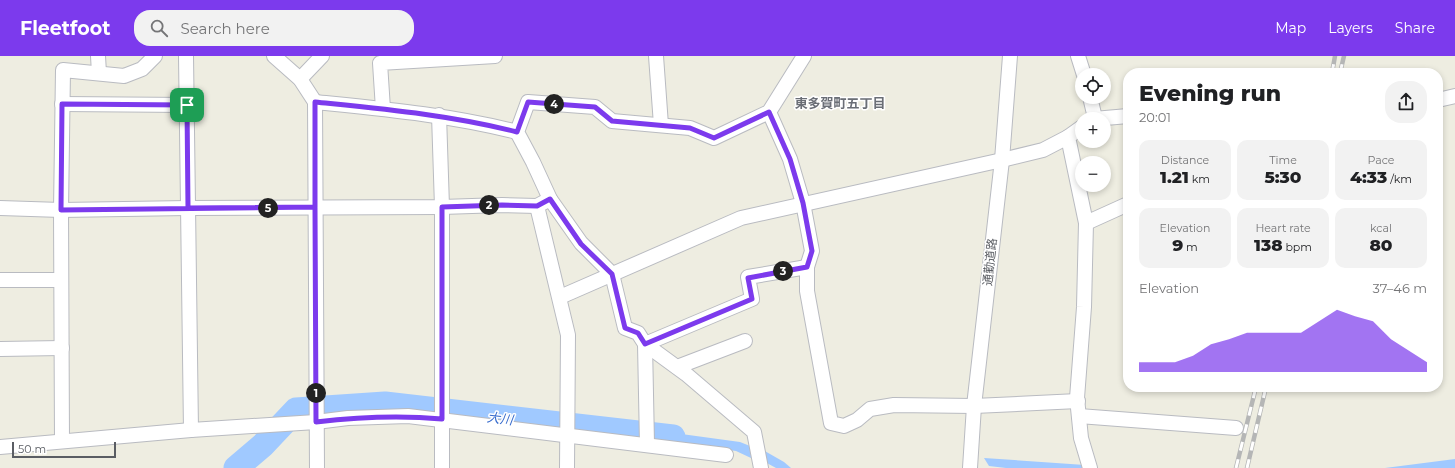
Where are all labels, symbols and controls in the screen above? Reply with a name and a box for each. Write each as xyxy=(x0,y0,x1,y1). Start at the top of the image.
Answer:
search box xyxy=(134,10,414,46)
text: Fleetfoot xyxy=(20,17,110,40)
icon: search xyxy=(148,17,170,39)
text: Search here xyxy=(180,19,270,38)
text: Map xyxy=(1275,19,1306,37)
text: Layers xyxy=(1328,19,1373,37)
text: Share xyxy=(1395,19,1435,37)
map controls xyxy=(1075,68,1111,192)
button: locate xyxy=(1075,68,1111,104)
text: Evening run xyxy=(1139,80,1281,107)
button: share xyxy=(1385,81,1427,123)
pin xyxy=(170,88,204,122)
icon: arrive xyxy=(176,94,198,116)
pin: 4 xyxy=(544,94,564,114)
district label: 東多賀町五丁目 xyxy=(794,95,886,111)
text: 4 xyxy=(550,97,558,111)
text: 20:01 xyxy=(1139,109,1171,125)
button: + xyxy=(1075,112,1111,148)
text: Distance xyxy=(1161,153,1209,167)
text: Time xyxy=(1269,153,1297,167)
text: Pace xyxy=(1368,153,1394,167)
button: − xyxy=(1075,156,1111,192)
text: 1.21 xyxy=(1160,167,1189,187)
text: 5:30 xyxy=(1264,167,1302,187)
text: 4:33 xyxy=(1350,167,1387,187)
text: km xyxy=(1189,172,1210,186)
text: /km xyxy=(1387,172,1412,186)
pin: 2 xyxy=(479,195,499,215)
pin: 5 xyxy=(258,198,278,218)
text: 2 xyxy=(486,198,492,212)
text: 5 xyxy=(265,201,271,215)
text: Elevation xyxy=(1160,221,1210,235)
text: Heart rate xyxy=(1255,221,1311,235)
text: kcal xyxy=(1370,221,1392,235)
text: 9 xyxy=(1172,235,1183,255)
text: 138 xyxy=(1254,235,1283,255)
text: 80 xyxy=(1369,235,1393,255)
street label: 通勤道路 xyxy=(980,237,999,287)
text: m xyxy=(1183,240,1198,254)
text: bpm xyxy=(1283,240,1312,254)
pin: 3 xyxy=(773,261,793,281)
text: 3 xyxy=(780,264,786,278)
text: Elevation xyxy=(1139,280,1199,296)
text: 37–46 m xyxy=(1373,280,1427,296)
pin: 1 xyxy=(306,383,326,403)
text: 1 xyxy=(314,386,318,400)
water label: 大川 xyxy=(486,408,516,428)
scale bar xyxy=(12,440,116,459)
text: 50 m xyxy=(18,442,46,456)

